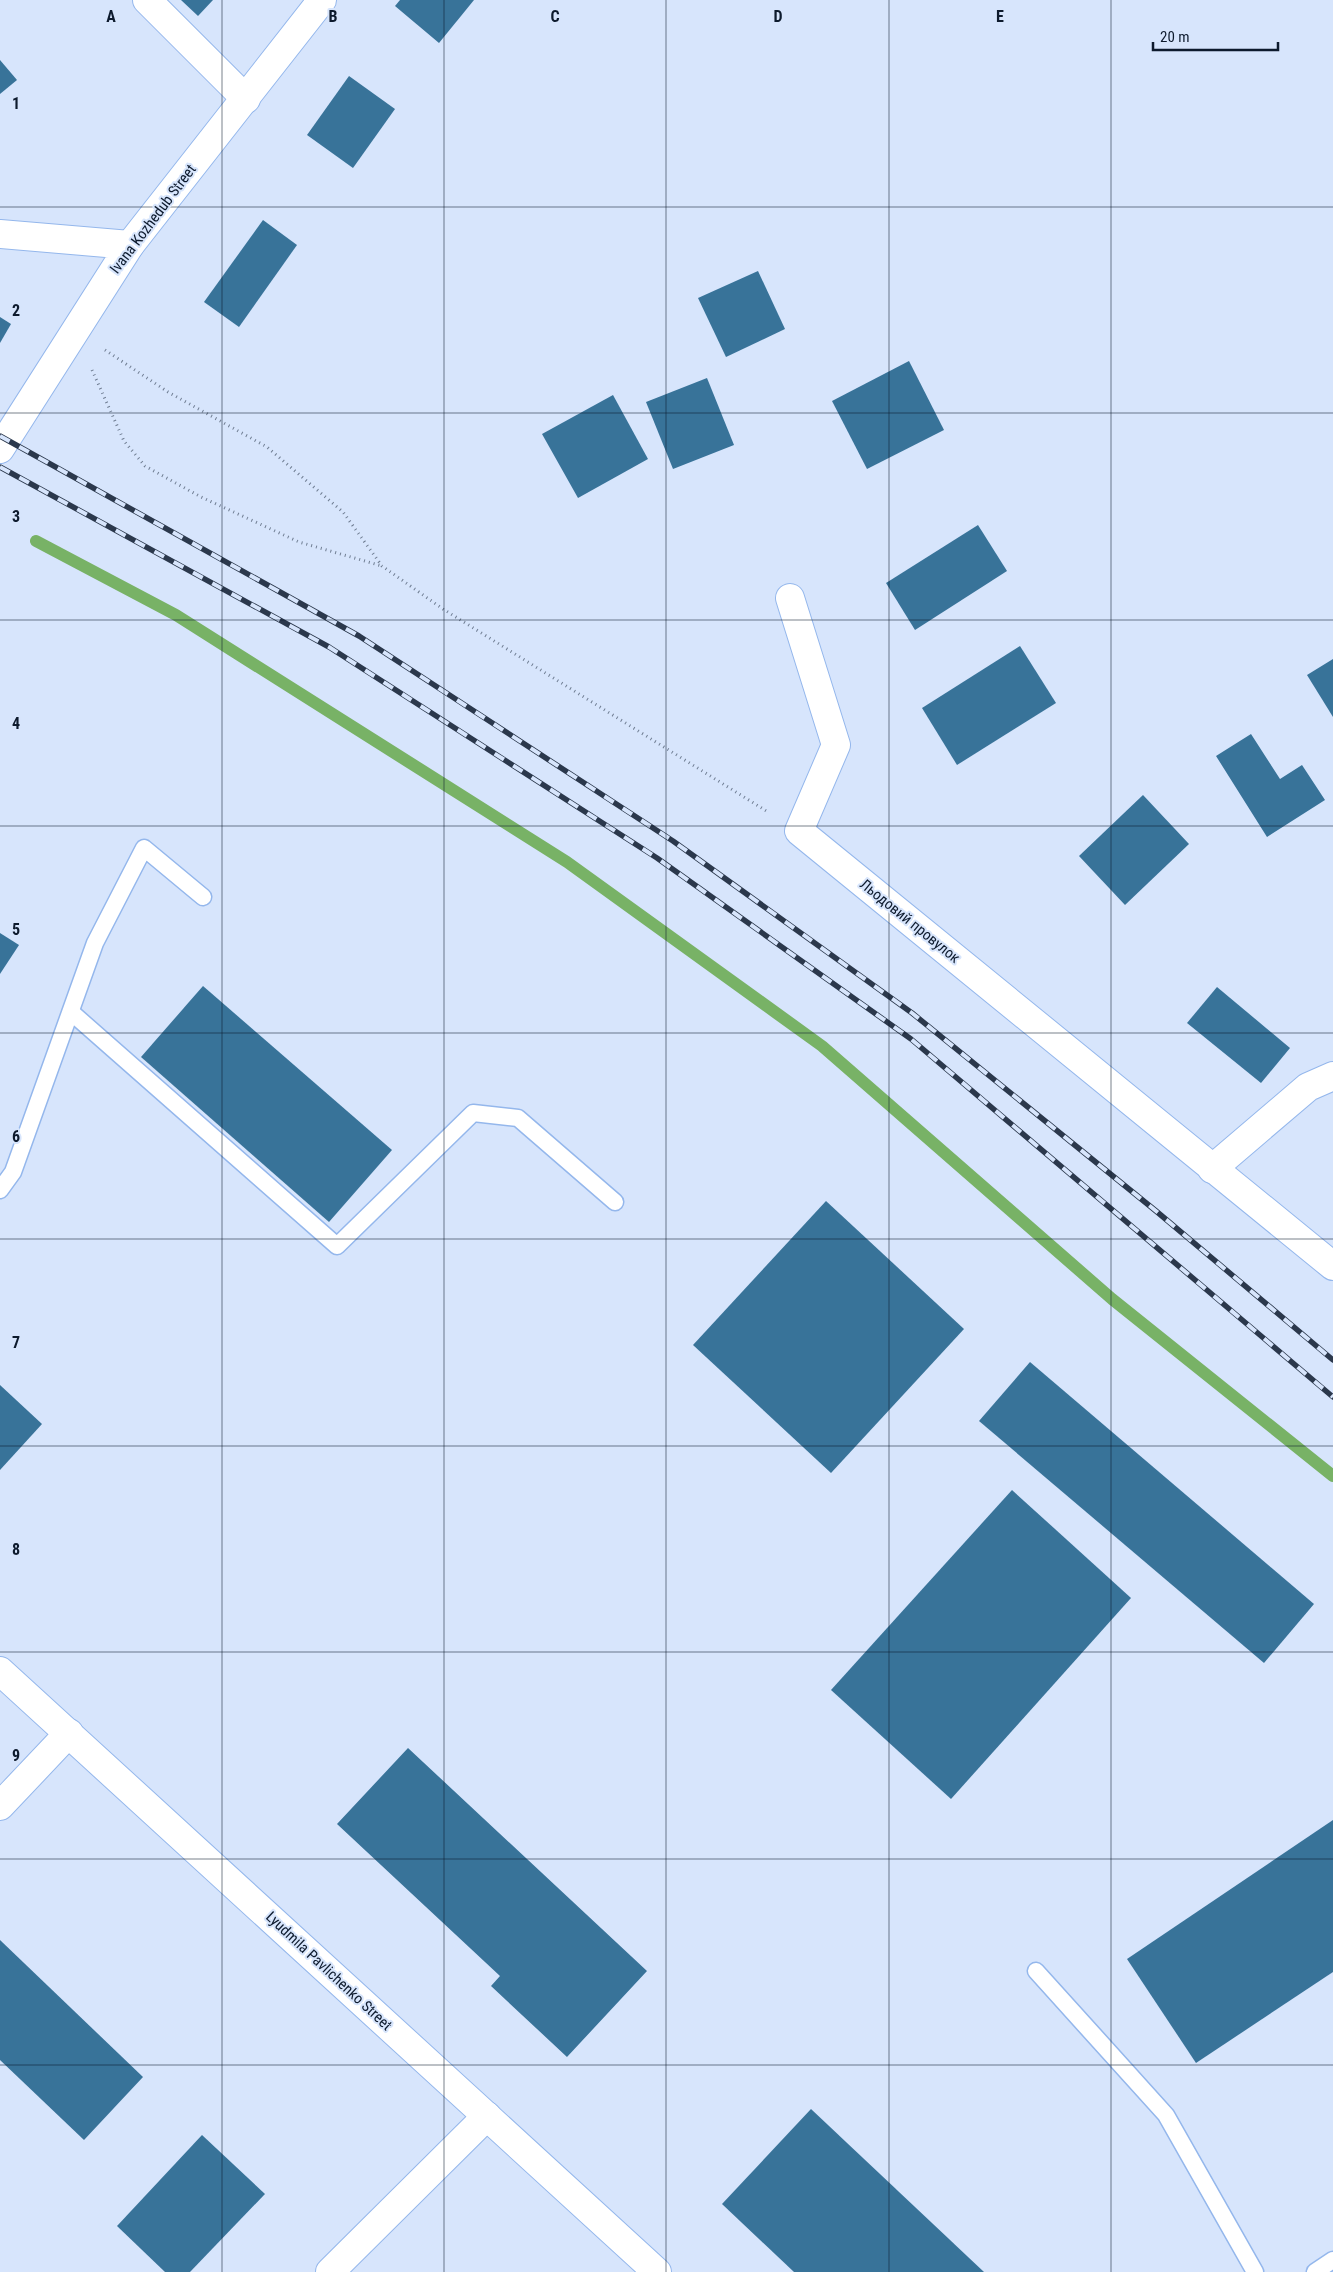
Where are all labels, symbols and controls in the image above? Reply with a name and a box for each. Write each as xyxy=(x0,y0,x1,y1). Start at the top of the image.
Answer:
text: A xyxy=(106,7,116,26)
text: B xyxy=(329,7,338,26)
text: C xyxy=(550,7,560,26)
text: D xyxy=(773,7,783,26)
text: E xyxy=(996,7,1004,26)
scale bar xyxy=(1153,20,1278,52)
text: 20 m xyxy=(1160,28,1190,46)
text: 1 xyxy=(12,94,20,113)
street label: Ivana Kozhedub Street xyxy=(106,161,200,277)
text: 2 xyxy=(12,301,20,320)
text: 3 xyxy=(12,507,20,526)
text: 4 xyxy=(12,714,20,733)
street label: Льодовий провулок xyxy=(856,875,964,967)
text: 5 xyxy=(12,920,20,939)
text: 6 xyxy=(12,1127,20,1146)
text: 7 xyxy=(12,1333,20,1352)
text: 8 xyxy=(12,1540,20,1559)
text: 9 xyxy=(12,1746,20,1765)
street label: Lyudmila Pavlichenko Street xyxy=(262,1908,396,2034)

